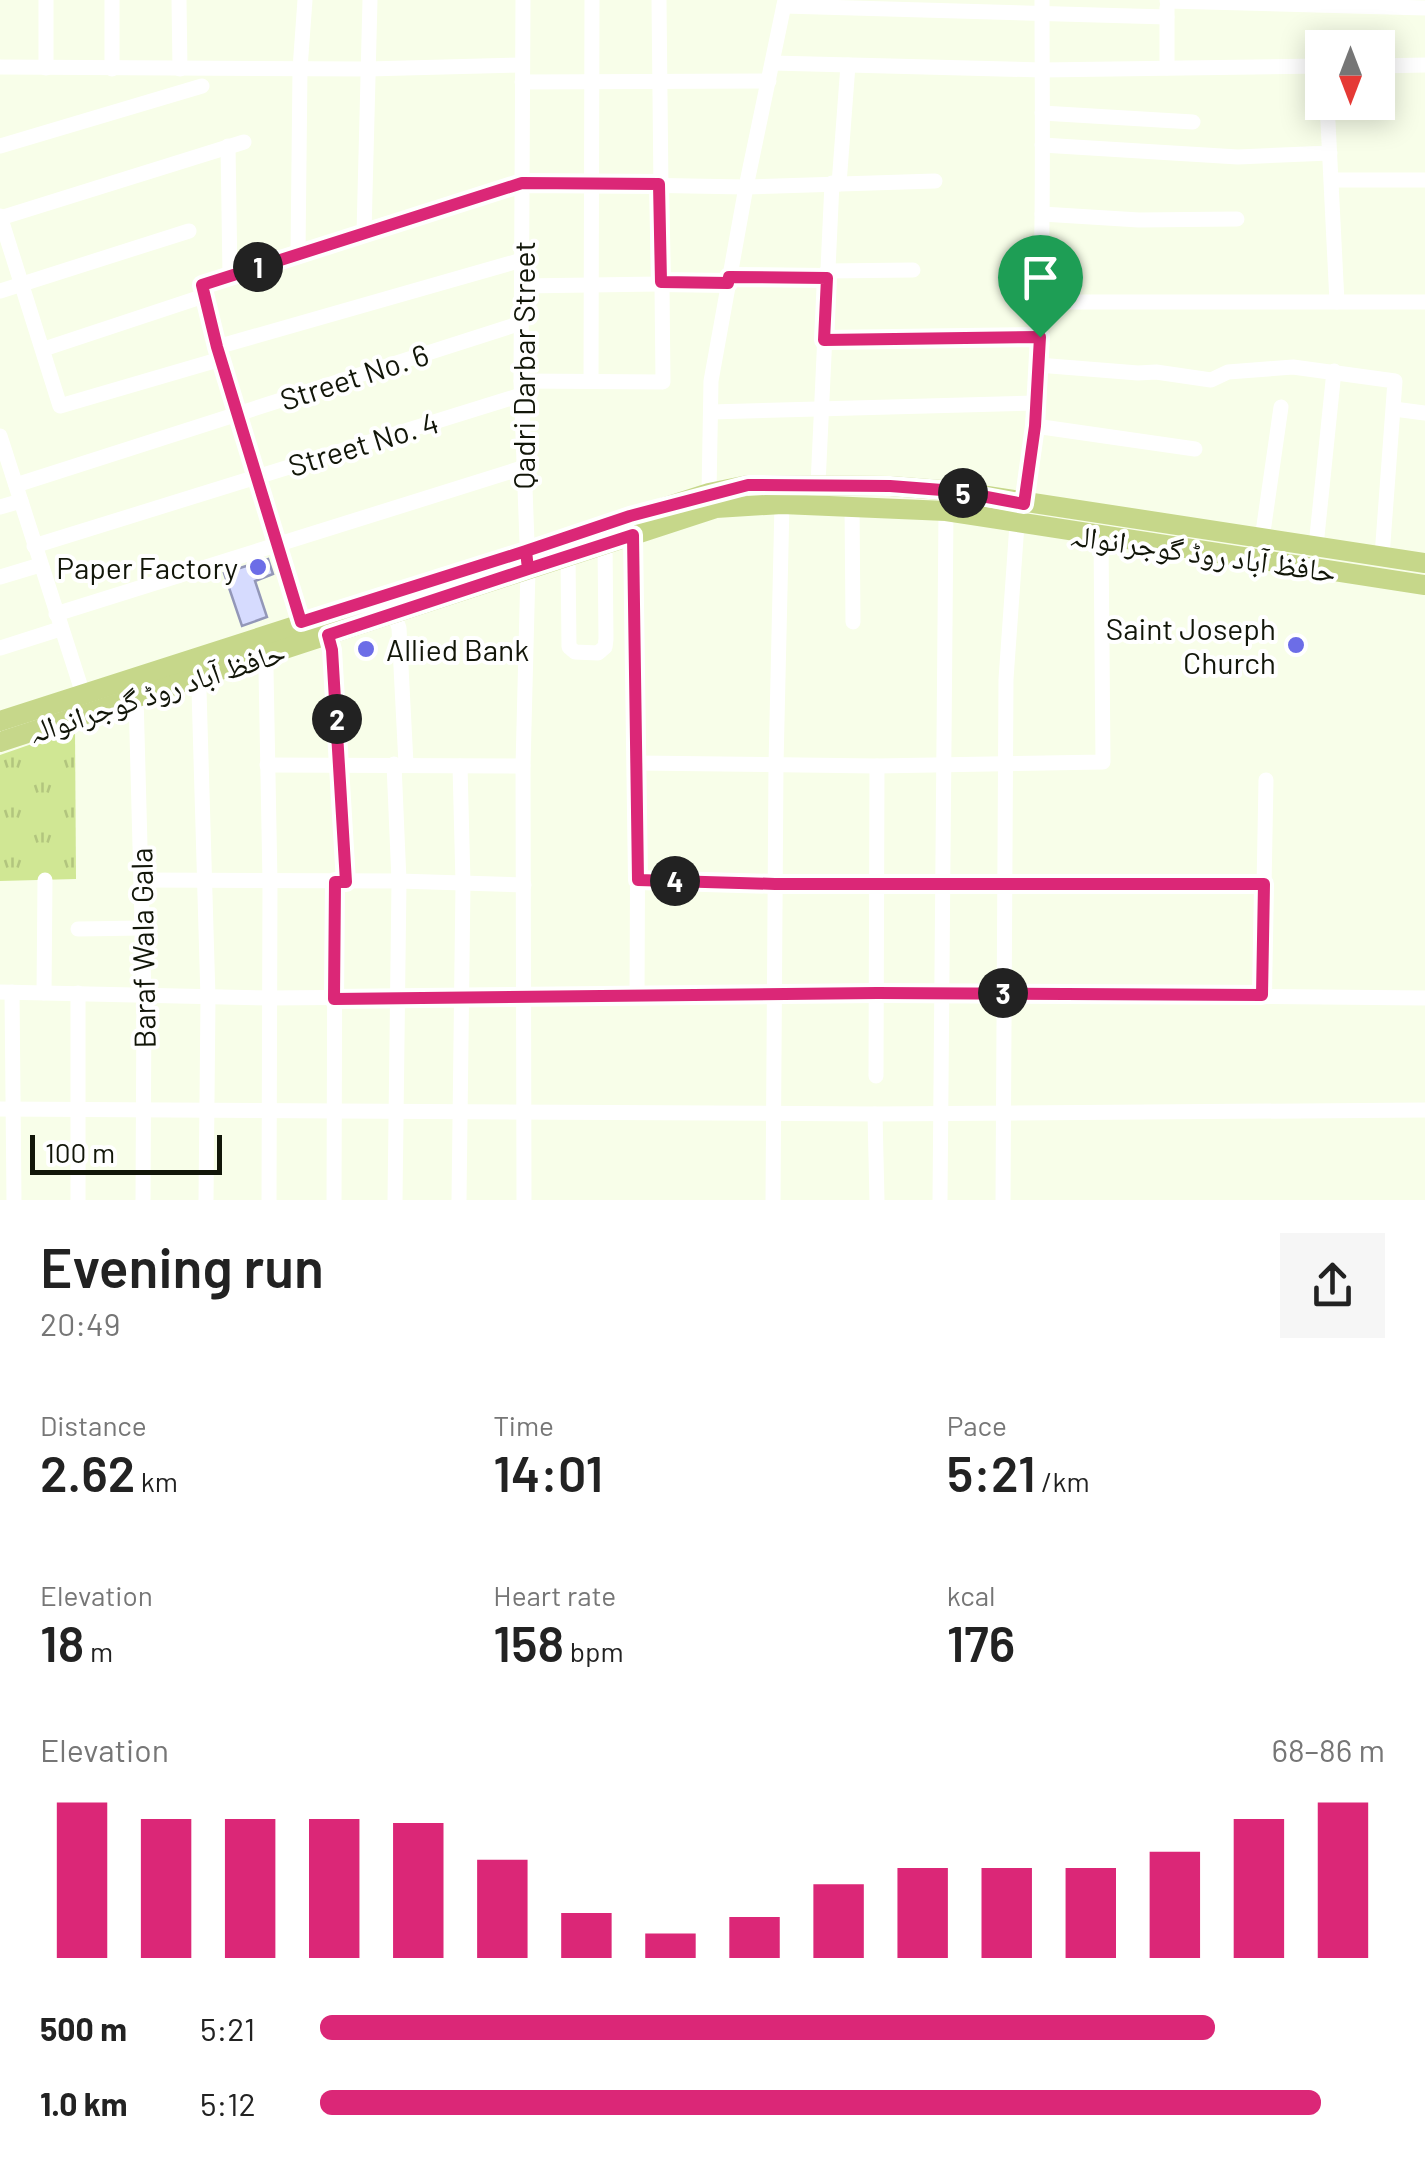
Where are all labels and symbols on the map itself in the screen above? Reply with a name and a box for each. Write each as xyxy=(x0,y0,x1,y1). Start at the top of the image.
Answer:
north arrow xyxy=(1305,30,1395,120)
pin xyxy=(998,235,1083,338)
street label: Qadri Darbar Street xyxy=(505,241,541,489)
pin: 1 xyxy=(233,242,283,292)
street label: Street No. 6 xyxy=(275,335,433,417)
street label: Street No. 4 xyxy=(284,403,442,483)
pin: 5 xyxy=(938,468,988,518)
street label: حافظ آباد روڈ گوجرانوالہ xyxy=(1067,515,1338,589)
place label: Paper Factory xyxy=(56,549,238,585)
marker: Paper Factory xyxy=(247,556,269,578)
place label: Saint Joseph Church xyxy=(1106,610,1276,680)
place label: Allied Bank xyxy=(386,631,529,667)
street label: حافظ آباد روڈ گوجرانوالہ xyxy=(23,632,290,750)
marker: Saint Joseph Church xyxy=(1285,634,1307,656)
marker: Allied Bank xyxy=(355,638,377,660)
pin: 2 xyxy=(312,694,362,744)
street label: Baraf Wala Gala xyxy=(122,847,162,1049)
pin: 4 xyxy=(650,856,700,906)
pin: 3 xyxy=(978,968,1028,1018)
scale bar xyxy=(30,1130,222,1174)

